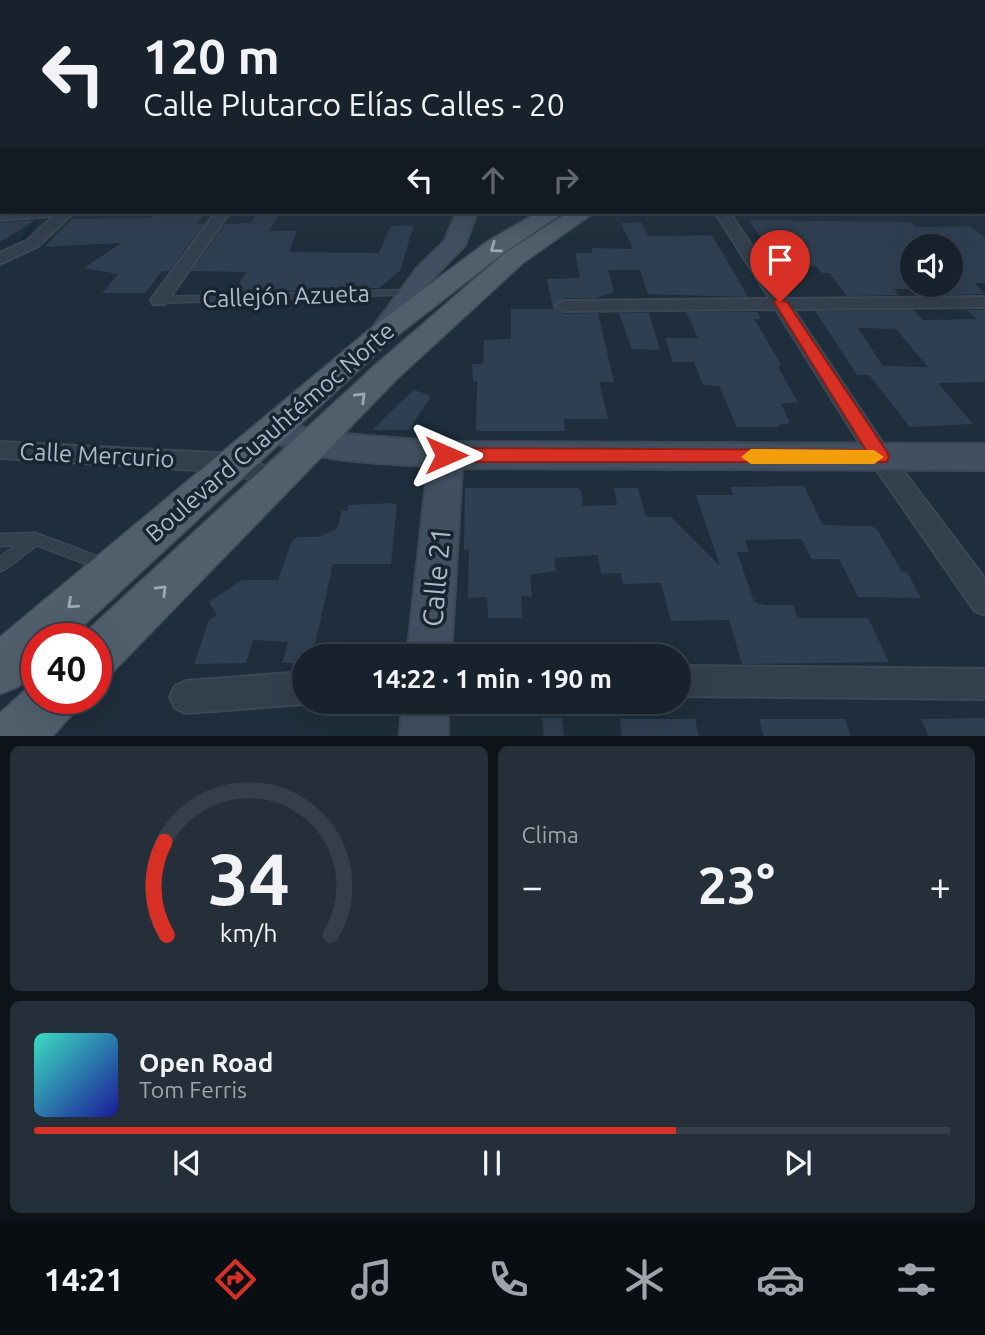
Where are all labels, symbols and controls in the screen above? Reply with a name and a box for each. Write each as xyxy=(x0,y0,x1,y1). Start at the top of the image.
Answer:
icon: left xyxy=(28,28,119,119)
text: 120 m xyxy=(143,28,280,83)
text: Calle Plutarco Elías Calles - 20 xyxy=(143,86,565,122)
icon: left xyxy=(401,161,439,199)
icon: ahead xyxy=(474,161,512,199)
icon: right xyxy=(547,161,585,199)
pin xyxy=(750,230,810,302)
map controls xyxy=(900,234,963,297)
button: sound xyxy=(900,234,963,297)
one-way arrow xyxy=(490,239,503,252)
icon: arrive xyxy=(761,241,799,279)
street label: Callejón Azueta xyxy=(202,280,370,312)
street label: Boulevard Cuauhtémoc Norte xyxy=(140,317,400,547)
one-way arrow xyxy=(352,392,365,405)
position arrow xyxy=(409,418,483,492)
street label: Calle Mercurio xyxy=(19,437,175,473)
street label: Calle 21 xyxy=(416,526,456,628)
one-way arrow xyxy=(154,586,167,599)
one-way arrow xyxy=(67,596,80,609)
speed limit sign: 40 xyxy=(21,623,112,714)
text: 14:22 · 1 min · 190 m xyxy=(371,664,612,693)
text: Clima xyxy=(522,822,579,847)
text: 34 xyxy=(208,837,290,919)
text: 23° xyxy=(698,856,775,914)
text: − xyxy=(522,865,543,907)
text: + xyxy=(930,865,951,907)
text: km/h xyxy=(220,918,278,946)
text: Open Road xyxy=(139,1048,273,1077)
text: Tom Ferris xyxy=(139,1077,247,1102)
icon: previous xyxy=(168,1144,206,1182)
icon: pause xyxy=(473,1144,511,1182)
icon: next xyxy=(779,1144,817,1182)
icon: directions xyxy=(211,1255,260,1304)
icon: music xyxy=(347,1255,396,1304)
icon: phone xyxy=(484,1255,533,1304)
icon: climate xyxy=(620,1255,669,1304)
icon: car xyxy=(756,1255,805,1304)
icon: filters xyxy=(892,1255,941,1304)
text: 14:21 xyxy=(44,1261,124,1297)

